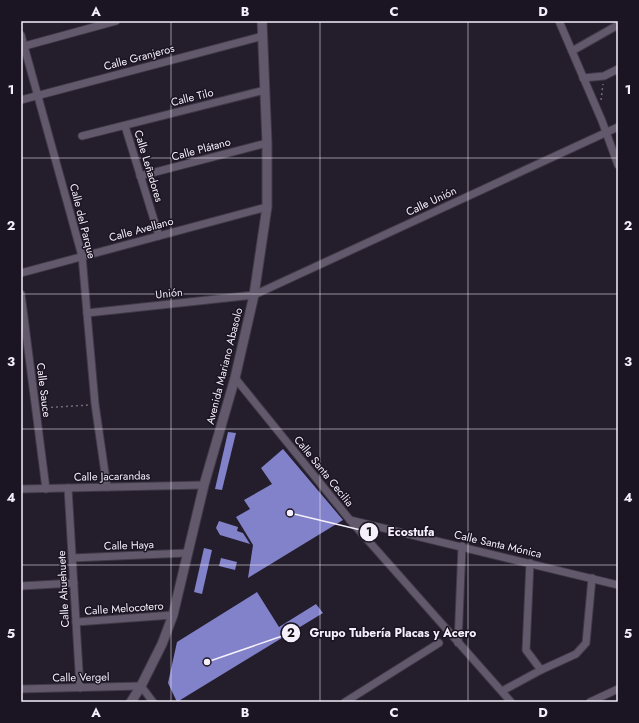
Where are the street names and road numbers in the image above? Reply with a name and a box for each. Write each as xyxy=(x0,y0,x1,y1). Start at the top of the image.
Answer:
street label: Calle Granjeros xyxy=(102,40,177,74)
street label: Calle Tilo xyxy=(169,84,215,110)
street label: Calle Leñadores xyxy=(130,128,168,205)
street label: Calle Plátano xyxy=(170,133,232,165)
street label: Calle del Parque xyxy=(66,182,100,261)
street label: Calle Unión xyxy=(403,182,459,220)
street label: Calle Avellano xyxy=(107,213,175,245)
street label: Unión xyxy=(155,284,183,302)
street label: Avenida Mariano Abasolo xyxy=(202,306,246,426)
street label: Calle Sauce xyxy=(33,362,55,419)
street label: Calle Santa Cecilia xyxy=(290,432,358,510)
street label: Calle Jacarandas xyxy=(74,467,151,485)
street label: Calle Santa Mónica xyxy=(453,526,543,562)
street label: Calle Haya xyxy=(104,536,154,554)
street label: Calle Ahuehuete xyxy=(53,550,73,628)
street label: Calle Melocotero xyxy=(84,597,164,619)
street label: Calle Vergel xyxy=(52,669,110,685)

